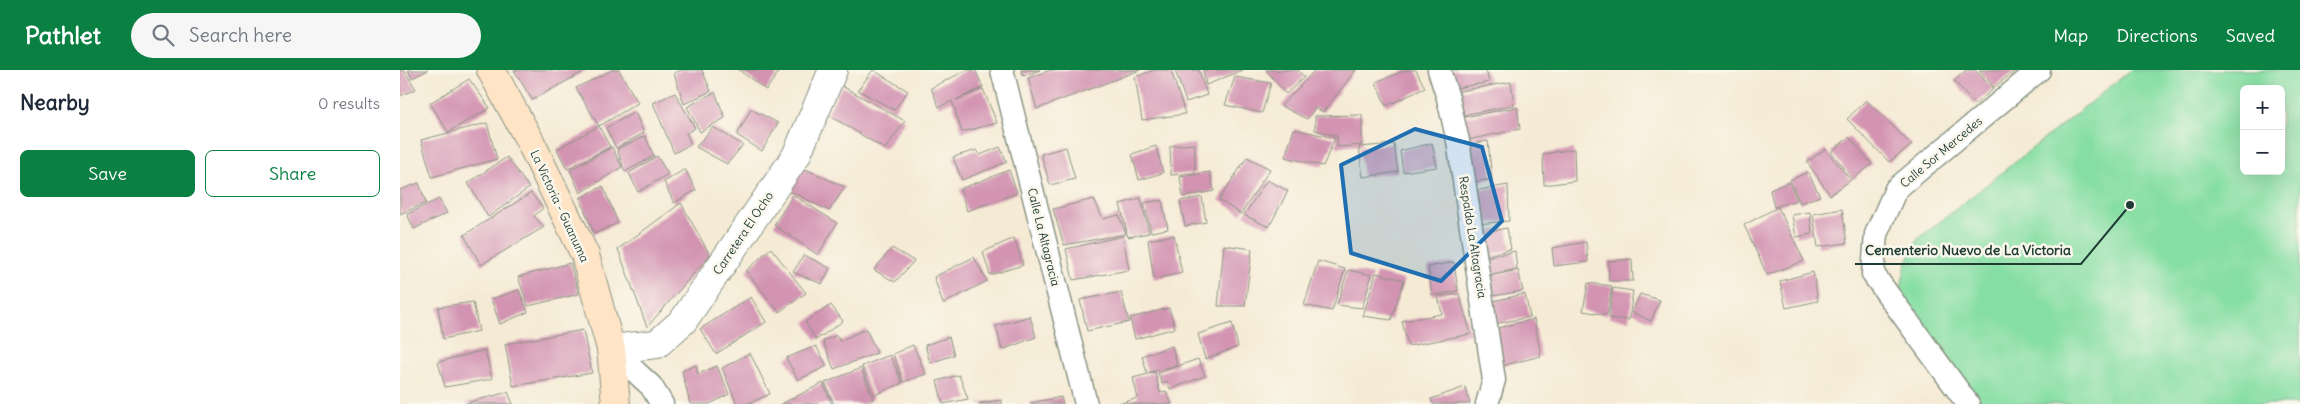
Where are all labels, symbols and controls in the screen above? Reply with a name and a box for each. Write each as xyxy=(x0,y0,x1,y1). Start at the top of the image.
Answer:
search box xyxy=(131,13,481,58)
text: Pathlet xyxy=(25,20,101,50)
icon: search xyxy=(149,21,177,49)
text: Search here xyxy=(189,23,292,47)
text: Map xyxy=(2053,24,2088,47)
text: Directions xyxy=(2116,24,2198,47)
text: Saved xyxy=(2226,24,2275,47)
map controls xyxy=(2240,85,2285,175)
button: + xyxy=(2240,85,2285,130)
text: Nearby xyxy=(20,89,90,116)
text: 0 results xyxy=(318,93,380,113)
street label: Calle Sor Mercedes xyxy=(1897,113,1985,191)
button: − xyxy=(2240,130,2285,175)
street label: La Victoria - Guanuma xyxy=(527,147,593,265)
button: Save xyxy=(20,150,195,197)
button: Share xyxy=(205,150,380,197)
street label: Respaldo La Altagracia xyxy=(1456,175,1490,299)
street label: Calle La Altagracia xyxy=(1025,186,1063,288)
street label: Carretera El Ocho xyxy=(710,188,776,277)
callout: Cementerio Nuevo de La Victoria xyxy=(1855,235,2081,264)
text: Cementerio Nuevo de La Victoria xyxy=(1865,241,2071,259)

